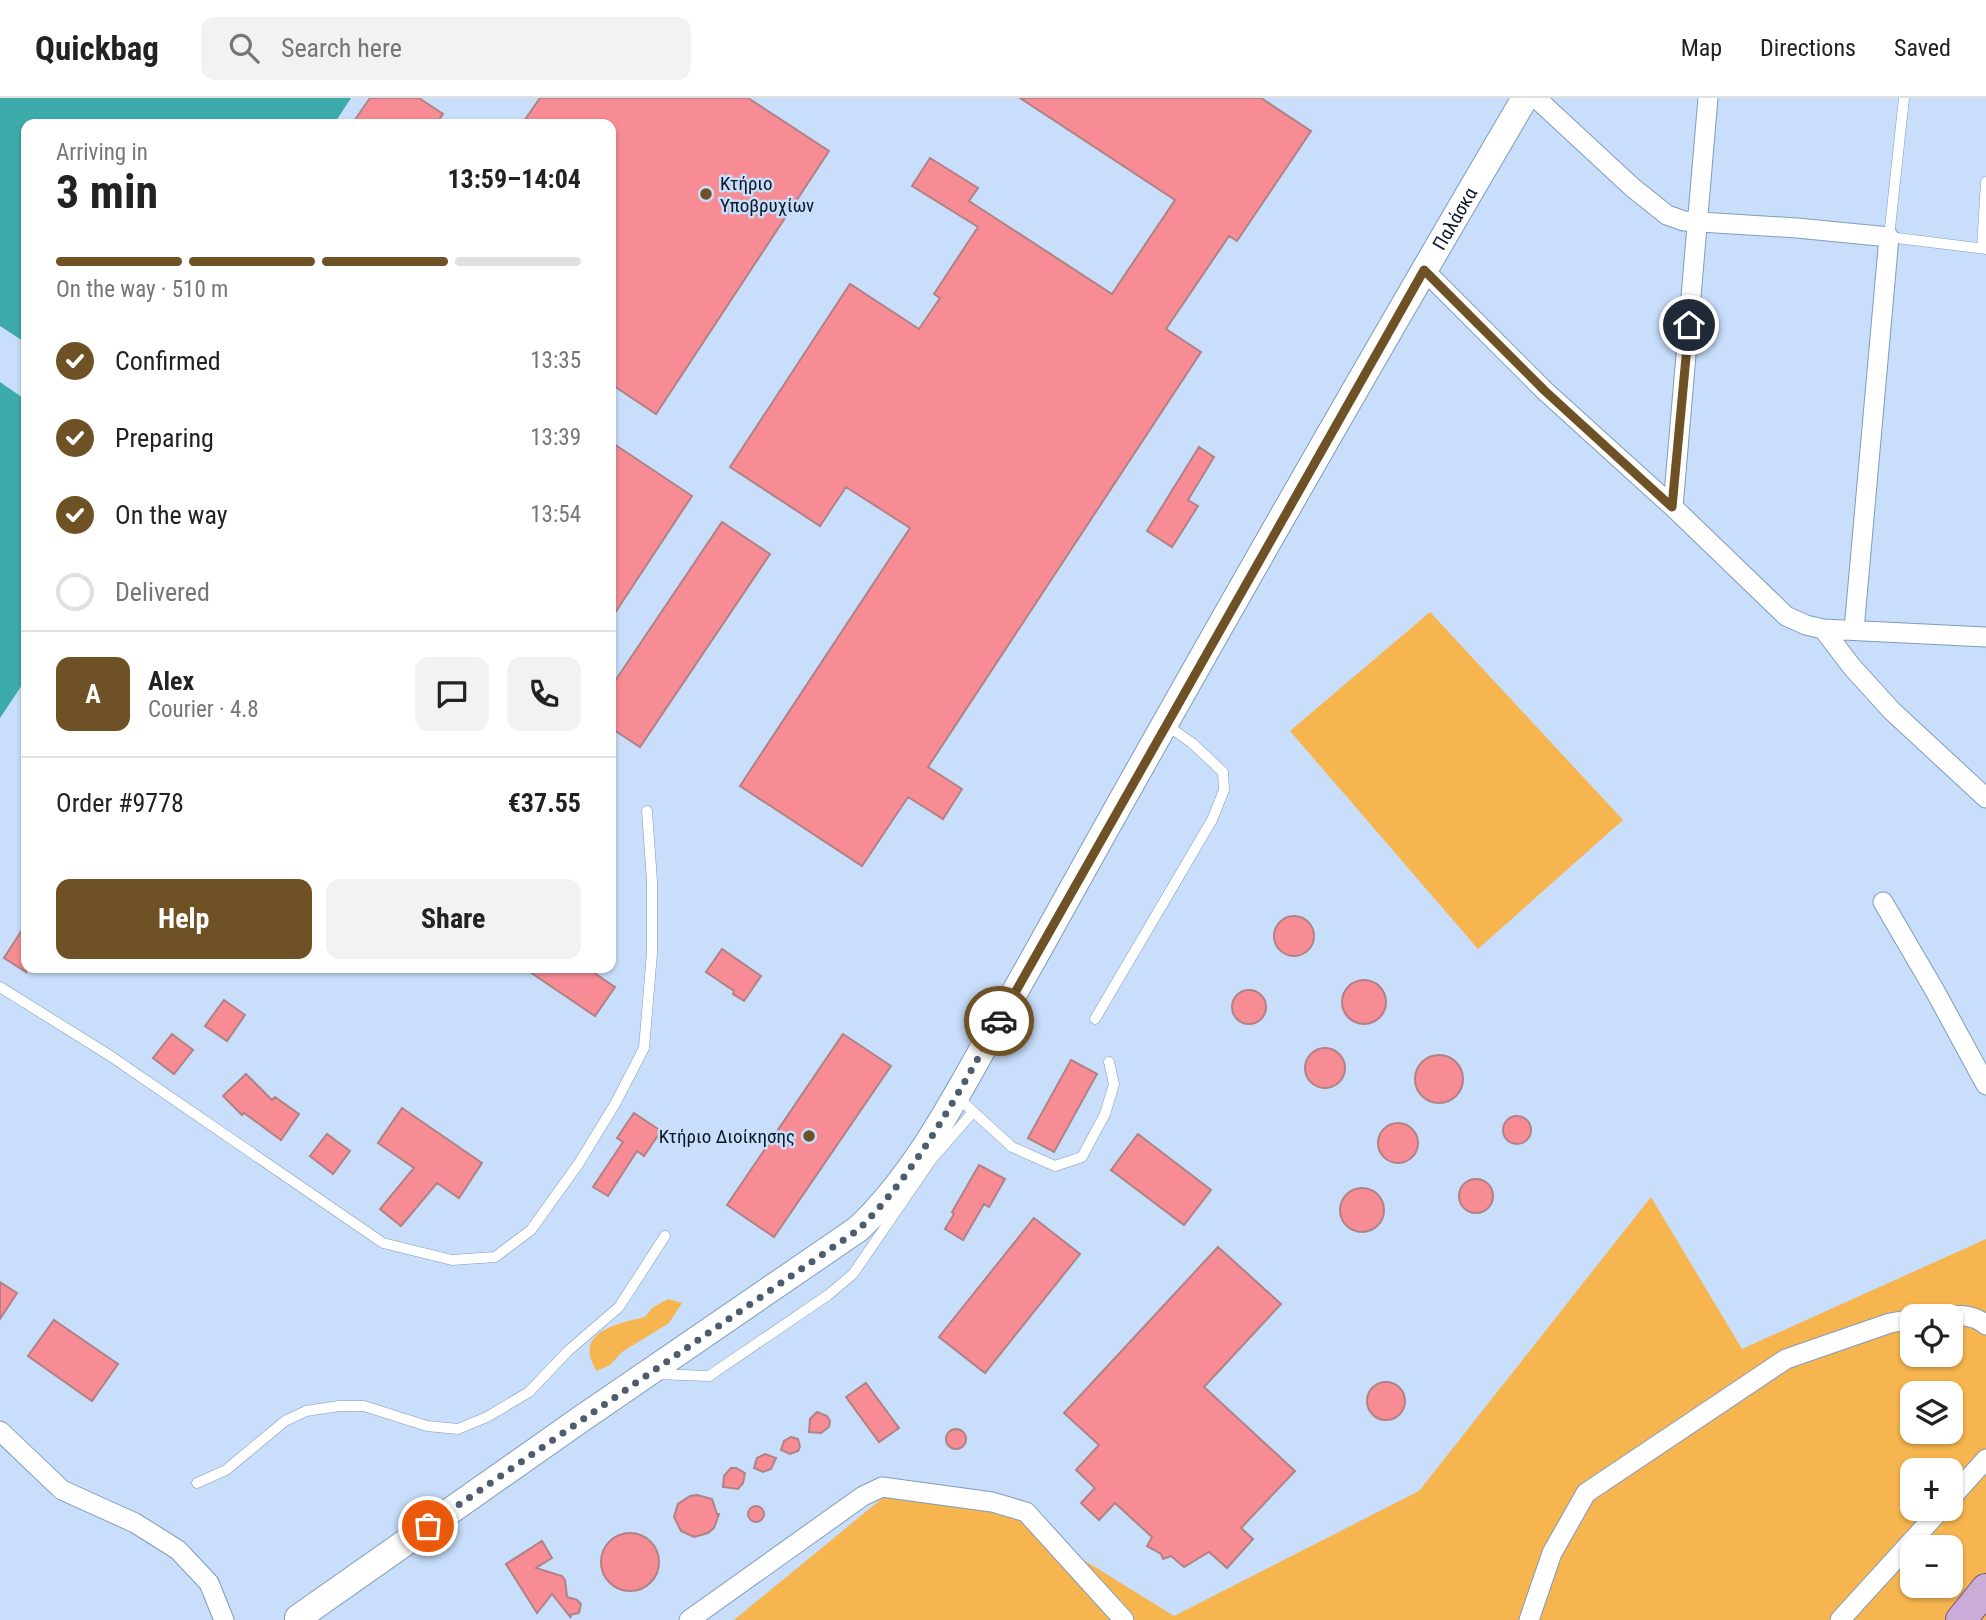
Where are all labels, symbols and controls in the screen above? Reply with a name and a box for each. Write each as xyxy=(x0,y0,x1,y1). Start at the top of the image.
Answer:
search box xyxy=(201,17,691,80)
text: Quickbag xyxy=(35,29,159,68)
icon: search xyxy=(225,29,263,67)
text: Search here xyxy=(281,33,402,63)
text: Map xyxy=(1681,34,1722,62)
text: Directions xyxy=(1760,34,1856,62)
text: Saved xyxy=(1894,34,1951,62)
text: Arriving in xyxy=(56,139,148,166)
text: 13:59–14:04 xyxy=(447,164,581,194)
text: 3 min xyxy=(56,165,158,219)
place label: Κτήριο Υποβρυχίων xyxy=(720,172,814,217)
street label: Παλάσκα xyxy=(1427,183,1482,254)
marker: Κτήριο Υποβρυχίων xyxy=(698,186,714,202)
text: On the way · 510 m xyxy=(56,276,228,303)
pin xyxy=(1659,295,1719,355)
icon: home xyxy=(1670,306,1708,344)
icon: check xyxy=(56,342,94,380)
text: Confirmed xyxy=(115,346,221,376)
text: 13:35 xyxy=(530,347,581,374)
icon: check xyxy=(56,419,94,457)
text: Preparing xyxy=(115,423,214,453)
text: 13:39 xyxy=(530,424,581,451)
icon: check xyxy=(56,496,94,534)
text: On the way xyxy=(115,500,228,530)
text: 13:54 xyxy=(530,501,581,528)
text: Delivered xyxy=(115,577,210,607)
button: chat xyxy=(415,657,489,731)
button: phone xyxy=(507,657,581,731)
text: Alex xyxy=(148,666,194,696)
text: A xyxy=(85,679,101,709)
text: Courier · 4.8 xyxy=(148,696,259,723)
text: Order #9778 xyxy=(56,788,184,818)
text: €37.55 xyxy=(508,788,581,818)
button: Help xyxy=(56,879,312,959)
button: Share xyxy=(326,879,581,959)
courier xyxy=(964,986,1034,1056)
icon: car xyxy=(980,1002,1018,1040)
place label: Κτήριο Διοίκησης xyxy=(659,1125,795,1148)
marker: Κτήριο Διοίκησης xyxy=(801,1128,817,1144)
map controls xyxy=(1900,1304,1963,1598)
button: locate xyxy=(1900,1304,1963,1367)
button: layers xyxy=(1900,1381,1963,1444)
button: + xyxy=(1900,1458,1963,1521)
pin xyxy=(398,1496,458,1556)
icon: bag xyxy=(409,1507,447,1545)
button: − xyxy=(1900,1535,1963,1598)

